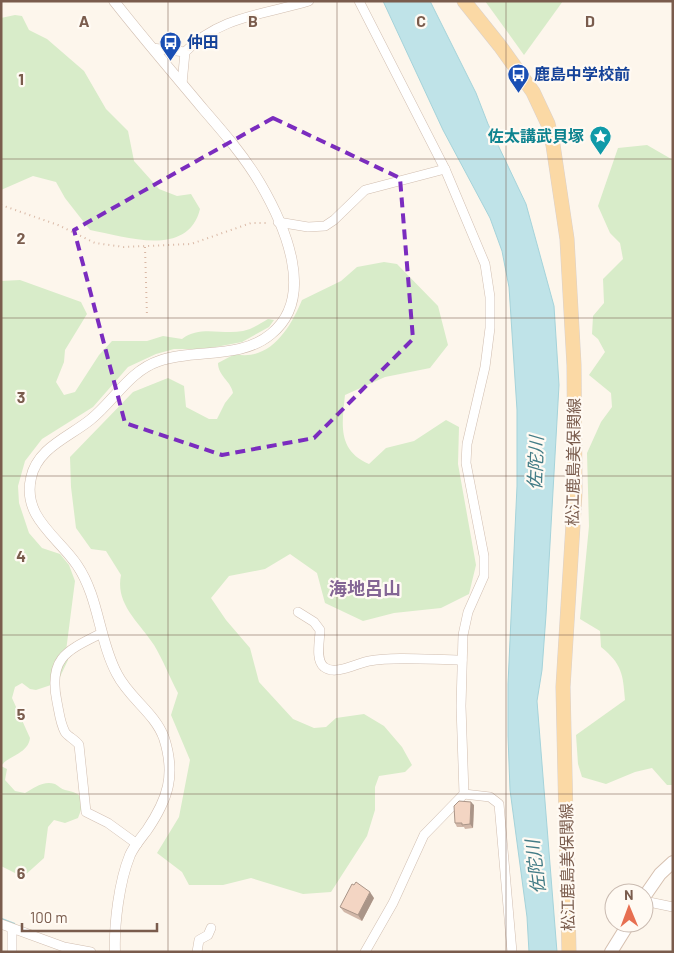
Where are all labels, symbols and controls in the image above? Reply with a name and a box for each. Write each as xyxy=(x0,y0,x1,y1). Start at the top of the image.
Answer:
text: A xyxy=(79,11,90,30)
text: B xyxy=(248,11,258,30)
text: C xyxy=(416,11,426,30)
text: D xyxy=(585,11,595,30)
bus stop icon: 仲田 xyxy=(159,30,183,61)
place label: 仲田 xyxy=(187,32,219,51)
bus stop icon: 鹿島中学校前 xyxy=(506,62,530,93)
place label: 鹿島中学校前 xyxy=(534,64,630,83)
text: 1 xyxy=(18,69,24,88)
place icon: 佐太講武貝塚 xyxy=(588,124,612,155)
place label: 佐太講武貝塚 xyxy=(487,126,584,145)
text: 2 xyxy=(17,228,26,247)
text: 3 xyxy=(17,387,25,406)
street label: 松江鹿島美保関線 xyxy=(562,398,583,526)
water label: 佐陀川 xyxy=(523,434,547,490)
text: 4 xyxy=(16,546,26,565)
district label: 海地呂山 xyxy=(329,577,401,599)
text: 5 xyxy=(17,704,26,723)
street label: 松江鹿島美保関線 xyxy=(556,803,577,931)
water label: 佐陀川 xyxy=(521,837,549,895)
text: 6 xyxy=(17,863,26,882)
north arrow xyxy=(604,883,654,933)
text: N xyxy=(624,886,634,903)
scale bar xyxy=(22,900,158,932)
text: 100 m xyxy=(30,908,68,926)

